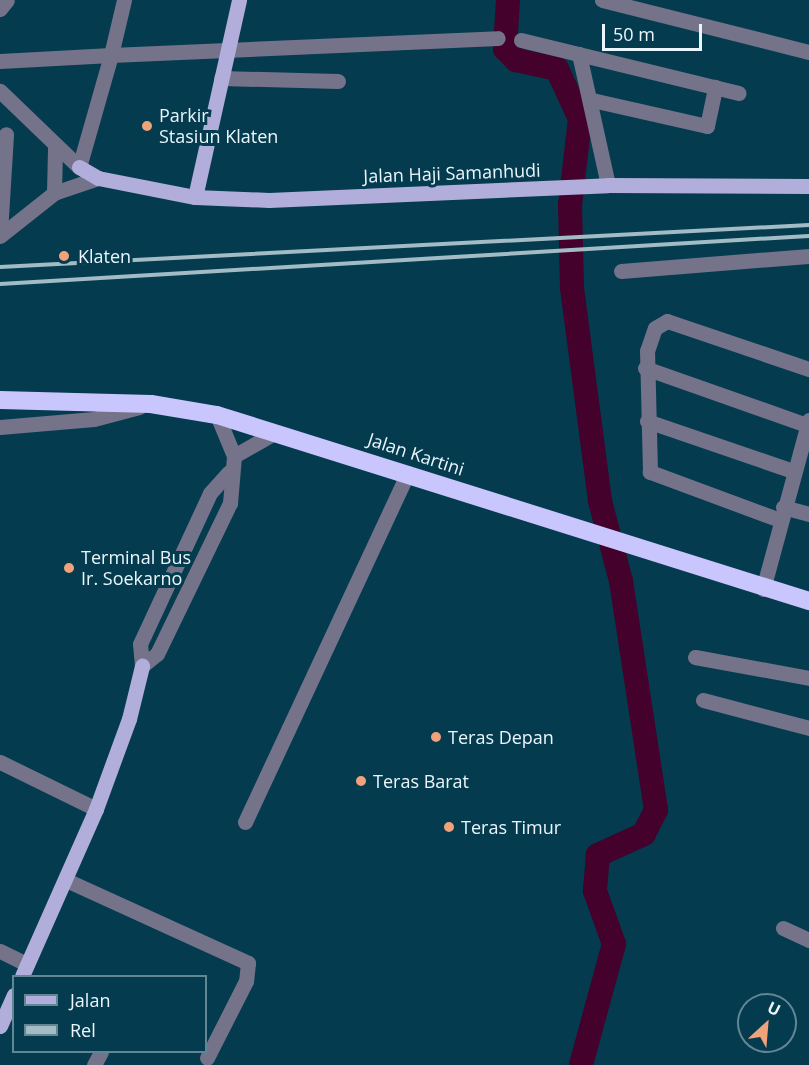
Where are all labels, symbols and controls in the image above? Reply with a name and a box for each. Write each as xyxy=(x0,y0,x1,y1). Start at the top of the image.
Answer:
scale bar xyxy=(605,12,706,50)
text: 50 m xyxy=(613,22,655,46)
place label: Parkir Stasiun Klaten xyxy=(159,105,278,148)
marker: Parkir Stasiun Klaten xyxy=(140,119,154,133)
street label: Jalan Haji Samanhudi xyxy=(363,159,541,187)
place label: Klaten xyxy=(78,245,131,267)
marker: Klaten xyxy=(55,247,73,265)
street label: Jalan Kartini xyxy=(365,428,467,480)
place label: Terminal Bus Ir. Soekarno xyxy=(81,547,191,590)
marker: Terminal Bus Ir. Soekarno xyxy=(62,561,76,575)
place label: Teras Depan xyxy=(448,726,554,748)
marker: Teras Depan xyxy=(429,730,443,744)
place label: Teras Barat xyxy=(373,770,469,792)
marker: Teras Barat xyxy=(354,774,368,788)
place label: Teras Timur xyxy=(461,816,561,838)
marker: Teras Timur xyxy=(442,820,456,834)
legend xyxy=(12,975,207,1053)
text: Jalan xyxy=(70,988,110,1012)
north arrow xyxy=(737,993,797,1053)
text: U xyxy=(764,996,784,1021)
text: Rel xyxy=(70,1018,96,1042)

